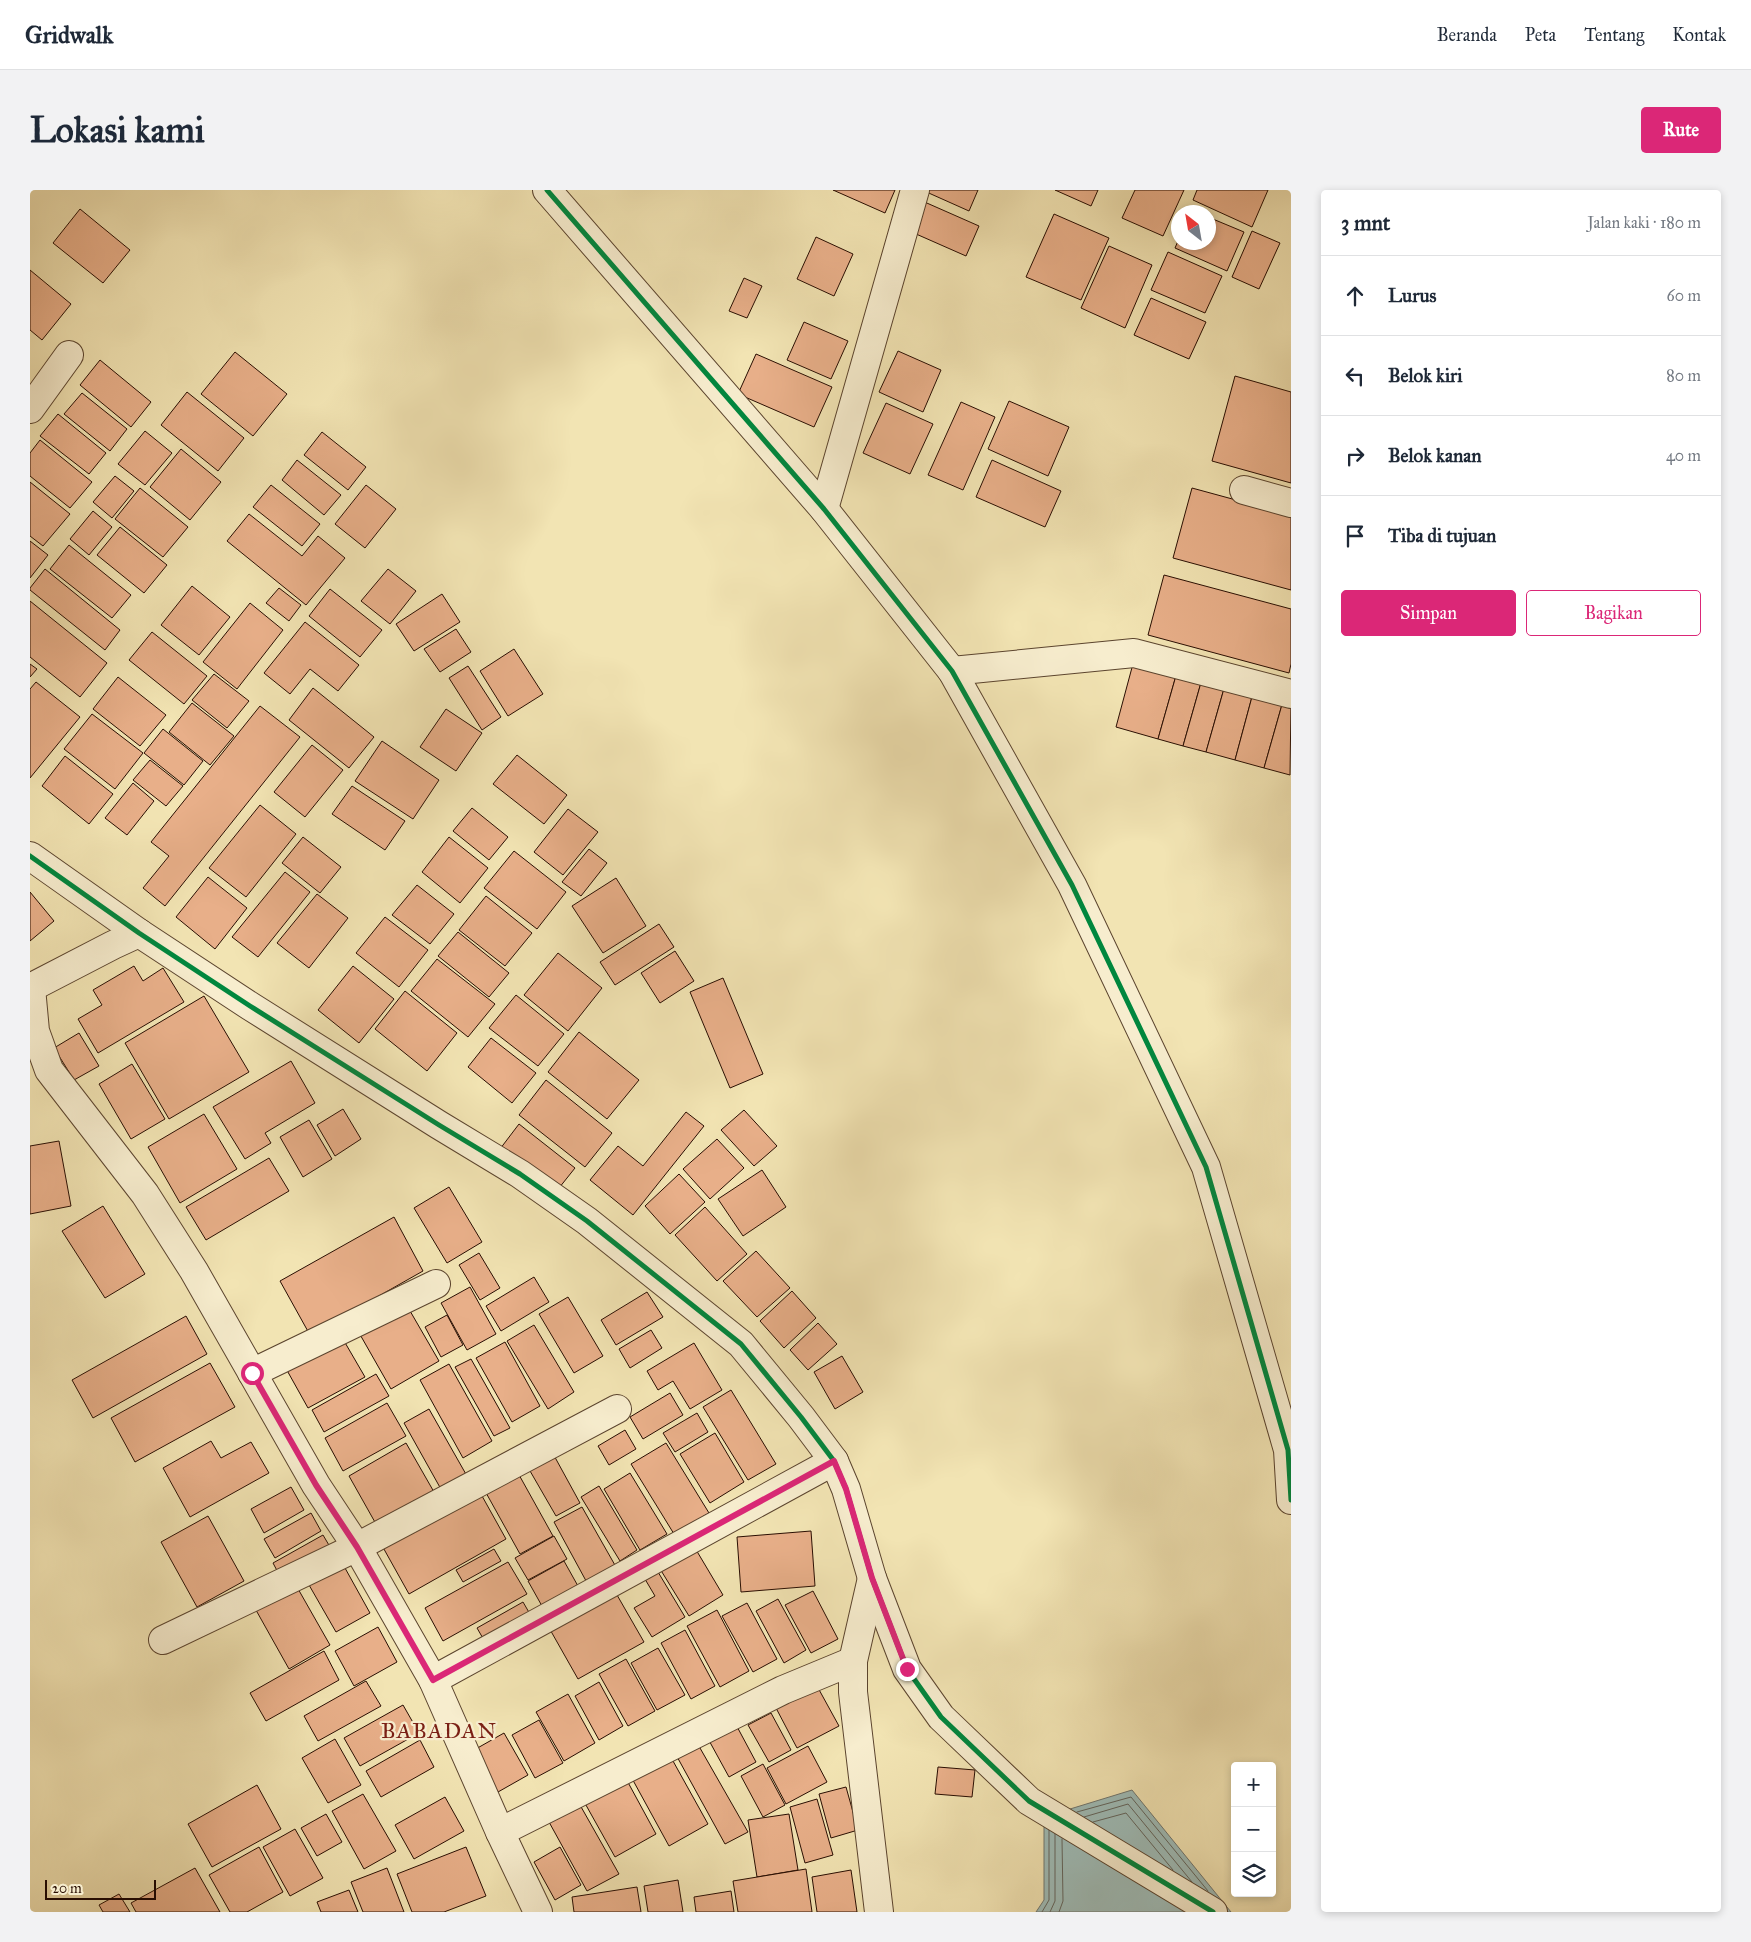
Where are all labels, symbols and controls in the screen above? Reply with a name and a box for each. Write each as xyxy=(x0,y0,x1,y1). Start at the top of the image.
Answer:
text: Gridwalk xyxy=(25,20,113,50)
text: Beranda xyxy=(1437,24,1497,46)
text: Peta xyxy=(1525,24,1556,46)
text: Tentang xyxy=(1584,24,1644,46)
text: Kontak xyxy=(1672,24,1726,46)
button: Rute xyxy=(1641,107,1721,153)
text: Lokasi kami xyxy=(30,109,205,152)
north arrow xyxy=(1171,205,1216,250)
text: 3 mnt xyxy=(1341,210,1390,236)
text: Jalan kaki · 180 m xyxy=(1588,213,1701,232)
icon: ahead xyxy=(1341,282,1369,310)
text: Lurus xyxy=(1388,284,1436,307)
text: 60 m xyxy=(1667,286,1701,305)
icon: left xyxy=(1341,362,1369,390)
text: Belok kiri xyxy=(1388,364,1462,387)
text: 80 m xyxy=(1666,366,1701,385)
icon: right xyxy=(1341,442,1369,470)
text: Belok kanan xyxy=(1388,444,1482,467)
text: 40 m xyxy=(1666,446,1701,465)
icon: arrive xyxy=(1341,522,1369,550)
text: Tiba di tujuan xyxy=(1388,524,1496,547)
button: Simpan xyxy=(1341,590,1516,636)
button: Bagikan xyxy=(1526,590,1701,636)
route start xyxy=(241,1362,264,1385)
route end xyxy=(896,1658,919,1681)
district label: BABADAN xyxy=(381,1717,497,1744)
map controls xyxy=(1231,1762,1276,1897)
button: + xyxy=(1231,1762,1276,1807)
button: − xyxy=(1231,1807,1276,1852)
button: layers xyxy=(1231,1852,1276,1897)
scale bar xyxy=(45,1877,156,1900)
text: 20 m xyxy=(52,1880,82,1897)

